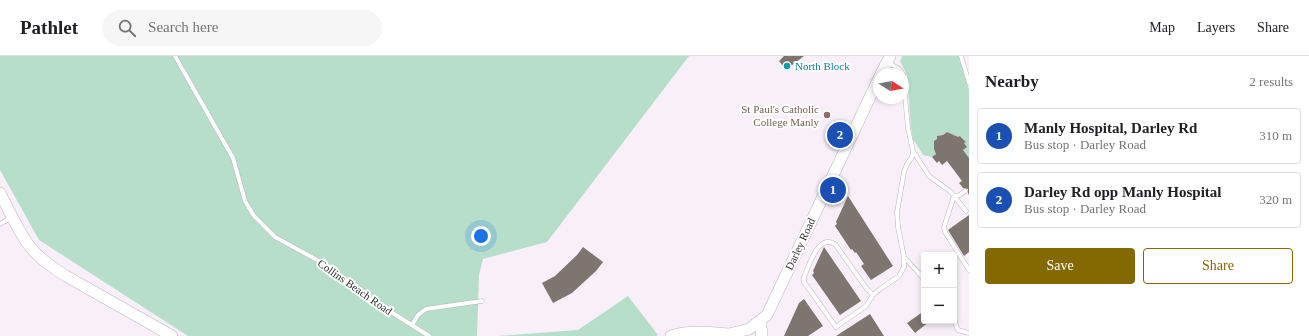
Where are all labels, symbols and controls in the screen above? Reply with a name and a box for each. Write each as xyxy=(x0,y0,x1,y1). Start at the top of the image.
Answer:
search box xyxy=(102,10,382,46)
text: Pathlet xyxy=(20,17,78,38)
icon: search xyxy=(116,17,138,39)
text: Search here xyxy=(148,19,218,35)
text: Map xyxy=(1149,20,1175,35)
text: Layers xyxy=(1197,20,1235,35)
text: Share xyxy=(1257,20,1289,35)
place label: North Block xyxy=(795,60,850,72)
marker: North Block xyxy=(782,61,792,71)
north arrow xyxy=(873,68,909,104)
text: Nearby xyxy=(985,72,1039,91)
text: 2 results xyxy=(1249,74,1293,89)
place label: St Paul's Catholic College Manly xyxy=(741,103,819,128)
marker: St Paul's Catholic College Manly xyxy=(822,110,832,120)
pin: 2 xyxy=(827,120,853,150)
text: Manly Hospital, Darley Rd xyxy=(1024,120,1197,136)
text: 1 xyxy=(996,128,1002,143)
text: 310 m xyxy=(1259,128,1292,143)
text: Bus stop · Darley Road xyxy=(1024,137,1146,152)
pin: 1 xyxy=(820,175,846,205)
text: Darley Rd opp Manly Hospital xyxy=(1024,184,1222,200)
text: 2 xyxy=(996,192,1002,207)
text: 320 m xyxy=(1259,192,1292,207)
text: Bus stop · Darley Road xyxy=(1024,201,1146,216)
street label: Darley Road xyxy=(783,216,817,272)
your location xyxy=(471,226,491,246)
button: Save xyxy=(985,248,1135,284)
button: Share xyxy=(1143,248,1293,284)
map controls xyxy=(921,252,957,324)
button: + xyxy=(921,252,957,288)
street label: Collins Beach Road xyxy=(316,257,395,317)
button: − xyxy=(921,288,957,324)

